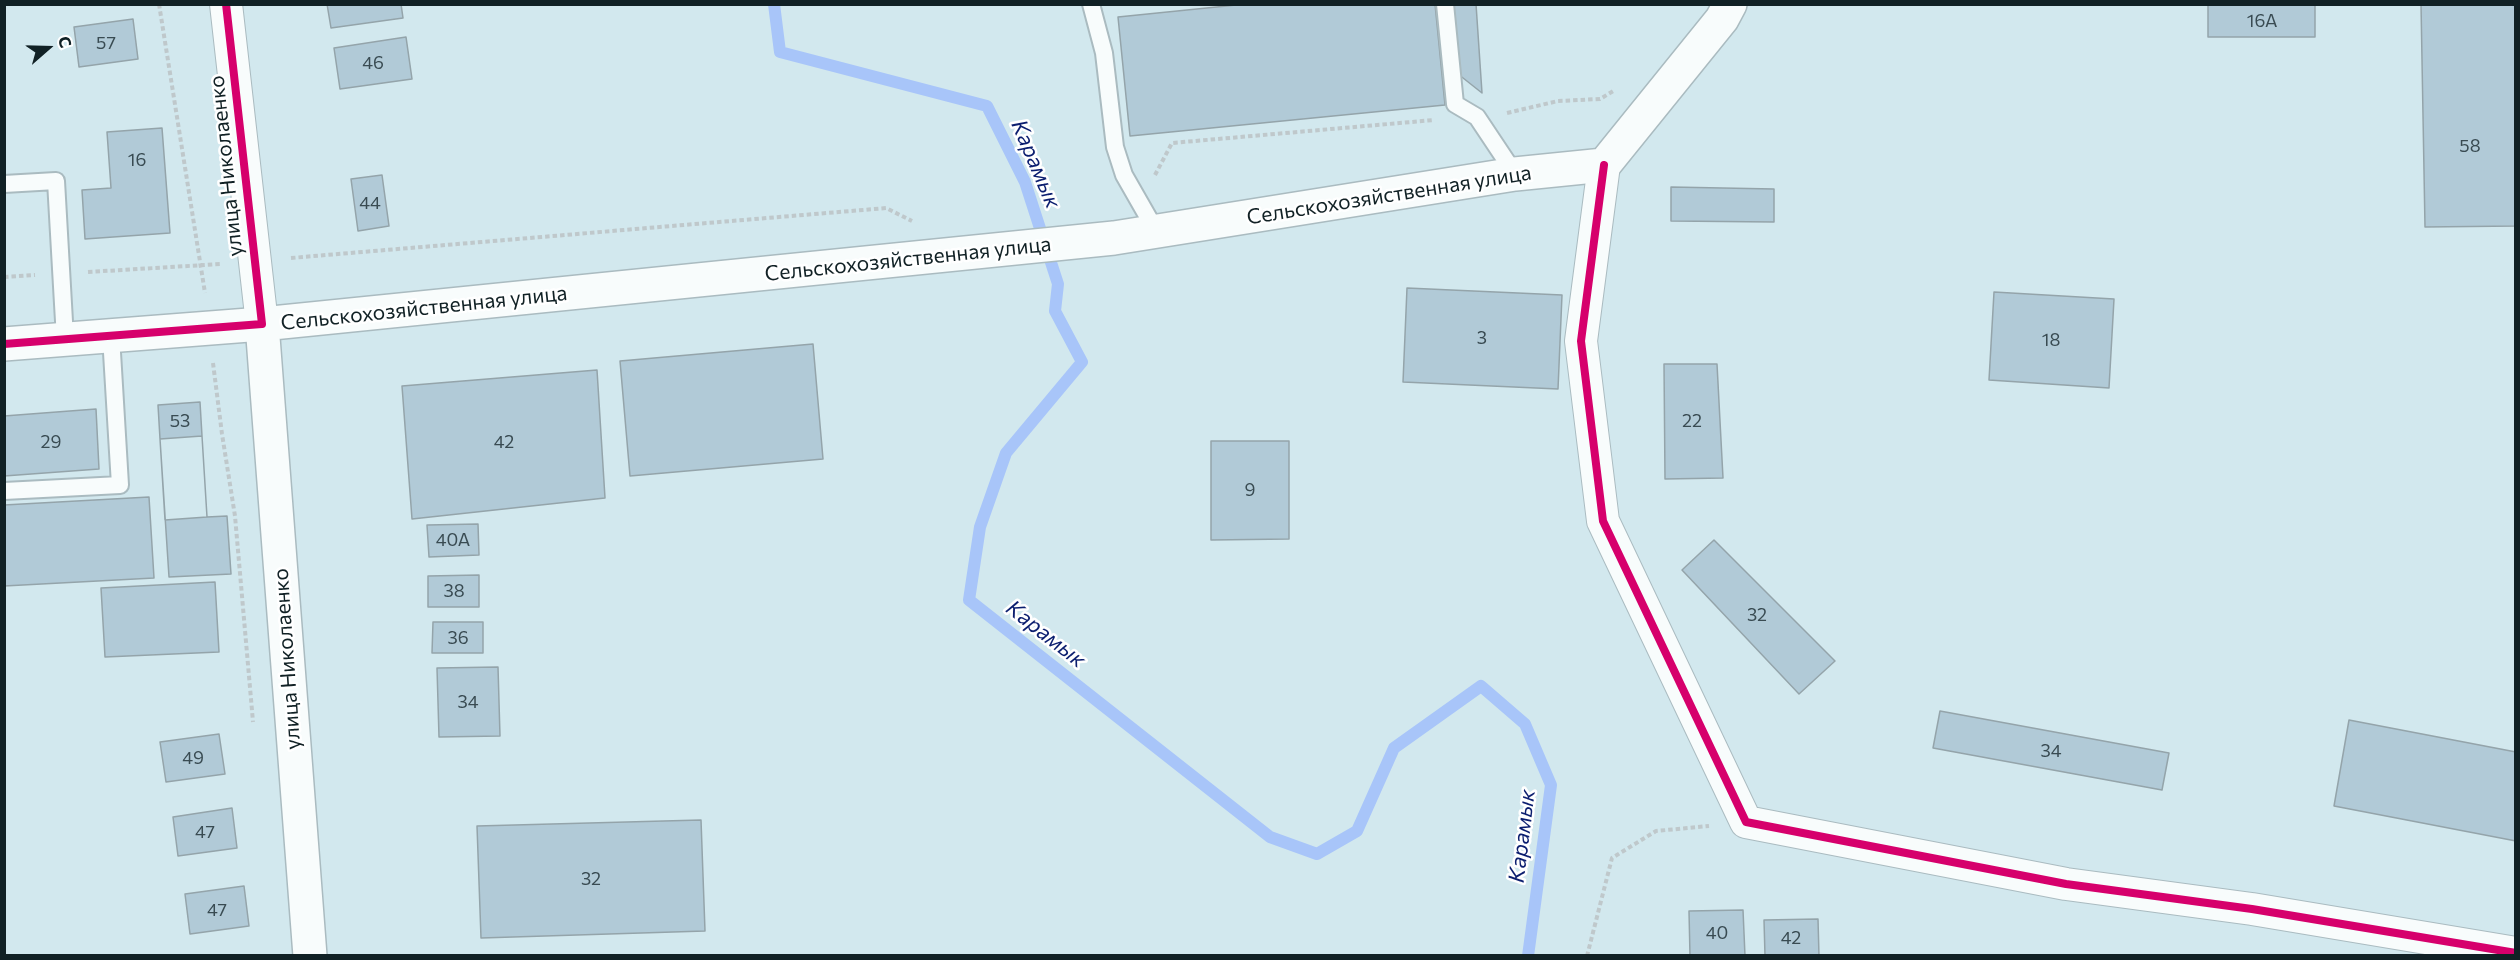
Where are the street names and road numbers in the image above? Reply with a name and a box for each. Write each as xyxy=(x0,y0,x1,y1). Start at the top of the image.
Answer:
street label: улица Николаенко xyxy=(204,74,248,258)
street label: Сельскохозяйственная улица xyxy=(1245,160,1533,230)
street label: Сельскохозяйственная улица xyxy=(764,231,1052,287)
street label: Сельскохозяйственная улица xyxy=(280,280,568,336)
street label: улица Николаенко xyxy=(268,567,306,751)

